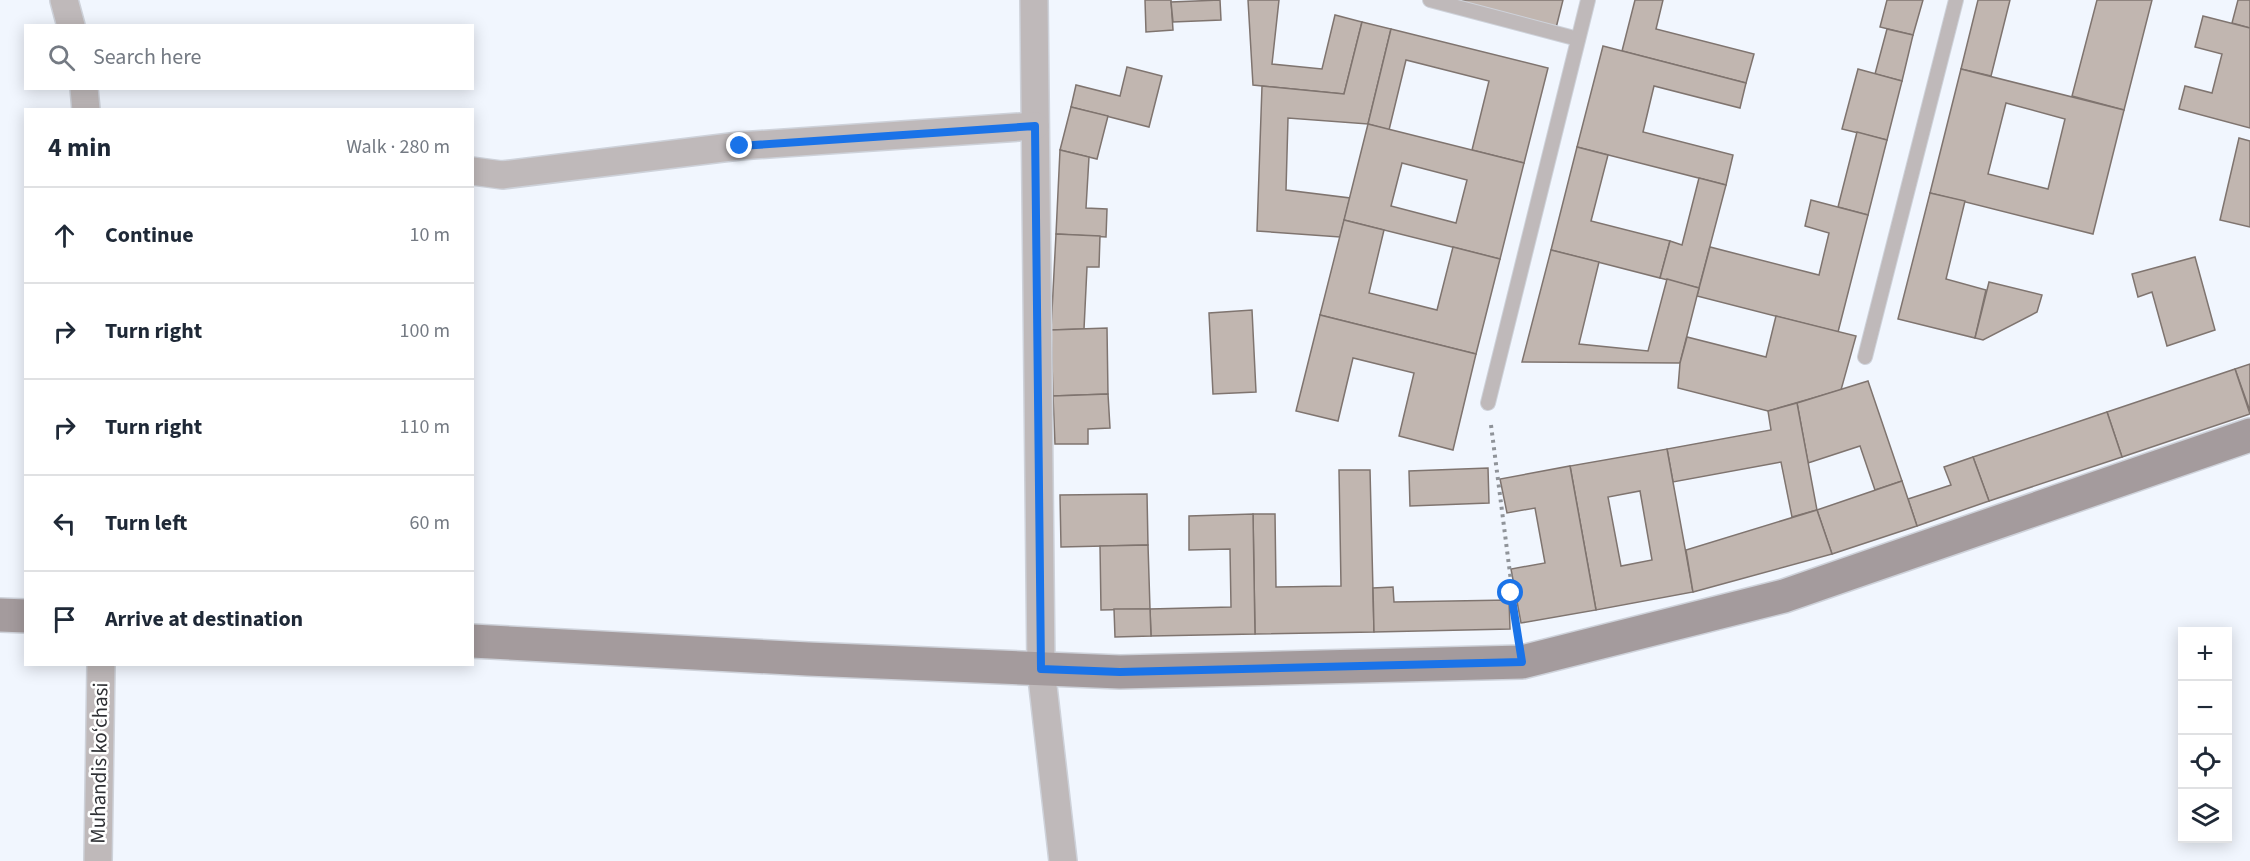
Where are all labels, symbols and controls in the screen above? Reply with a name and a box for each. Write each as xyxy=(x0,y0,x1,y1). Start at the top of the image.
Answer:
search box xyxy=(24,24,474,90)
icon: search xyxy=(45,41,78,74)
text: Search here xyxy=(93,41,201,73)
text: 4 min xyxy=(48,129,111,166)
route end xyxy=(726,132,752,158)
text: Walk · 280 m xyxy=(346,133,450,161)
icon: ahead xyxy=(48,219,81,252)
text: Continue xyxy=(105,219,194,251)
text: 10 m xyxy=(410,221,450,249)
icon: right xyxy=(48,315,81,348)
text: Turn right xyxy=(105,315,202,347)
text: 100 m xyxy=(400,317,450,345)
icon: right xyxy=(48,411,81,444)
text: Turn right xyxy=(105,411,202,443)
text: 110 m xyxy=(400,413,450,441)
icon: left xyxy=(48,507,81,540)
text: Turn left xyxy=(105,507,187,539)
text: 60 m xyxy=(410,509,450,537)
route start xyxy=(1497,579,1523,605)
icon: arrive xyxy=(48,603,81,636)
text: Arrive at destination xyxy=(105,603,303,635)
map controls xyxy=(2178,627,2232,843)
button: + xyxy=(2178,627,2232,681)
button: − xyxy=(2178,681,2232,735)
street label: Muhandis ko‘chasi xyxy=(83,682,115,844)
button: locate xyxy=(2178,735,2232,789)
button: layers xyxy=(2178,789,2232,843)

